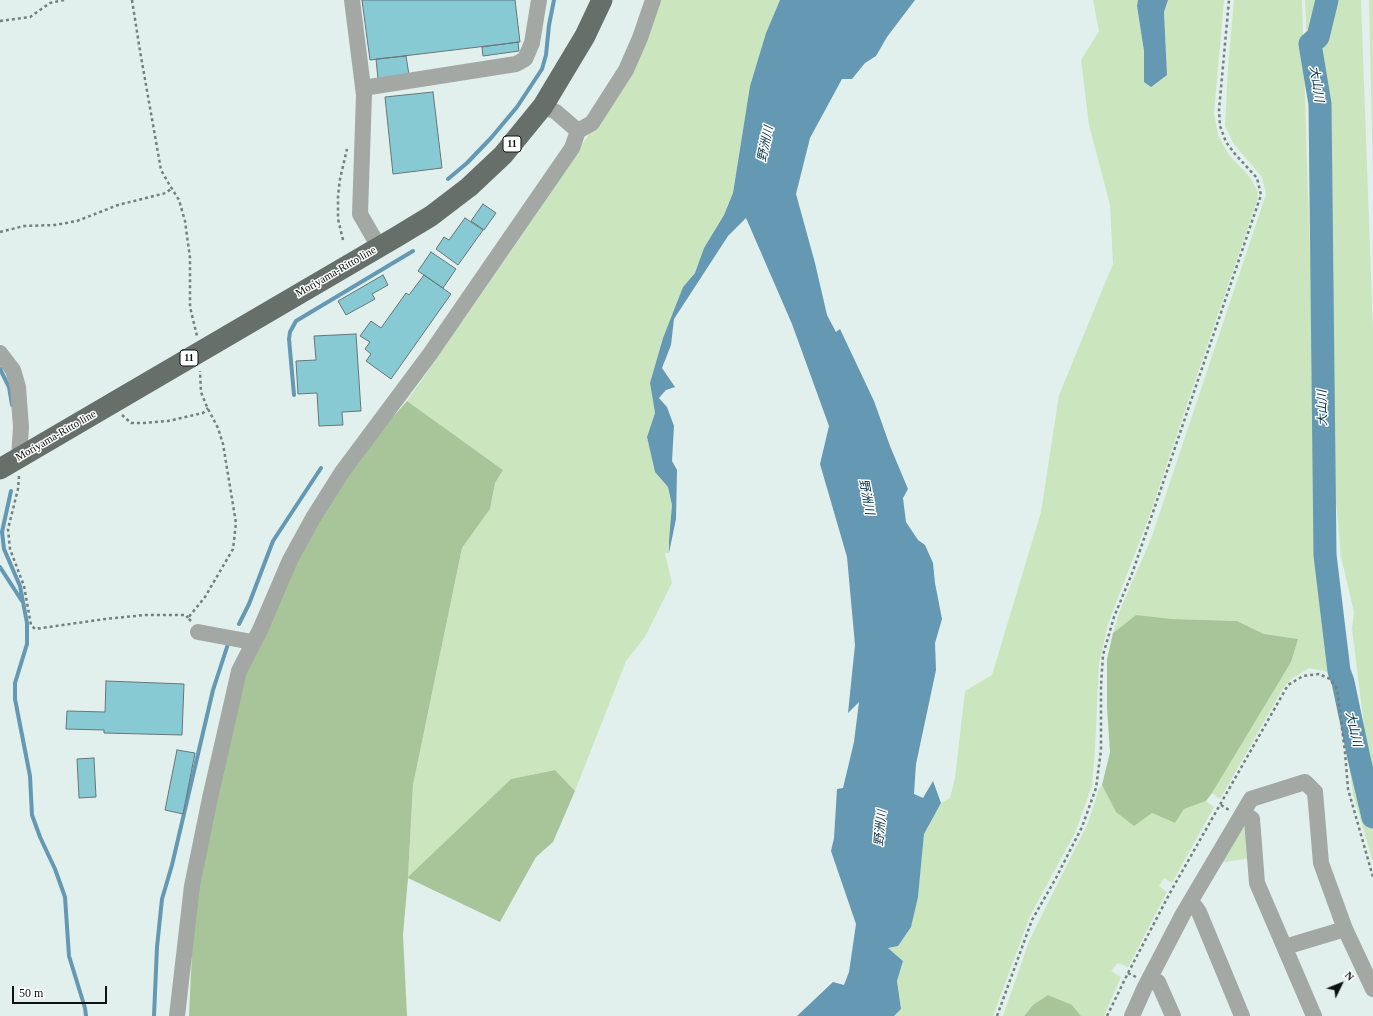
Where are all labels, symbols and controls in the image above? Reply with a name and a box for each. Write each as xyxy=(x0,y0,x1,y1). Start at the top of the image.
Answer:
water label: 大山川 xyxy=(1306,65,1326,103)
water label: 野洲川 xyxy=(755,125,777,163)
road number: 11 xyxy=(503,136,521,152)
street label: Moriyama-Ritto line xyxy=(293,244,379,300)
road number: 11 xyxy=(180,350,198,366)
water label: 大山川 xyxy=(1315,390,1331,426)
street label: Moriyama-Ritto line xyxy=(13,408,99,464)
water label: 野洲川 xyxy=(855,478,877,516)
water label: 大山川 xyxy=(1342,710,1364,748)
water label: 野洲川 xyxy=(872,809,890,847)
north arrow xyxy=(1321,964,1361,1004)
text: N xyxy=(1343,969,1357,983)
scale bar xyxy=(14,978,109,1004)
text: 50 m xyxy=(19,986,43,1000)

